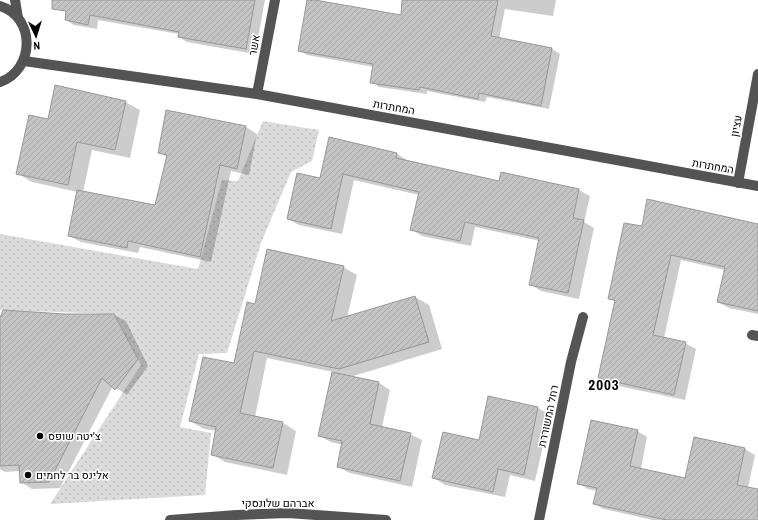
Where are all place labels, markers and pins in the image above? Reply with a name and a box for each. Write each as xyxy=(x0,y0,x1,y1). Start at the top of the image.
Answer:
place label: צ'יטה שופס xyxy=(48,429,101,443)
marker: צ'יטה שופס xyxy=(35,431,45,441)
place label: אלינס בר לחמים xyxy=(36,468,109,482)
marker: אלינס בר לחמים xyxy=(23,470,33,480)

